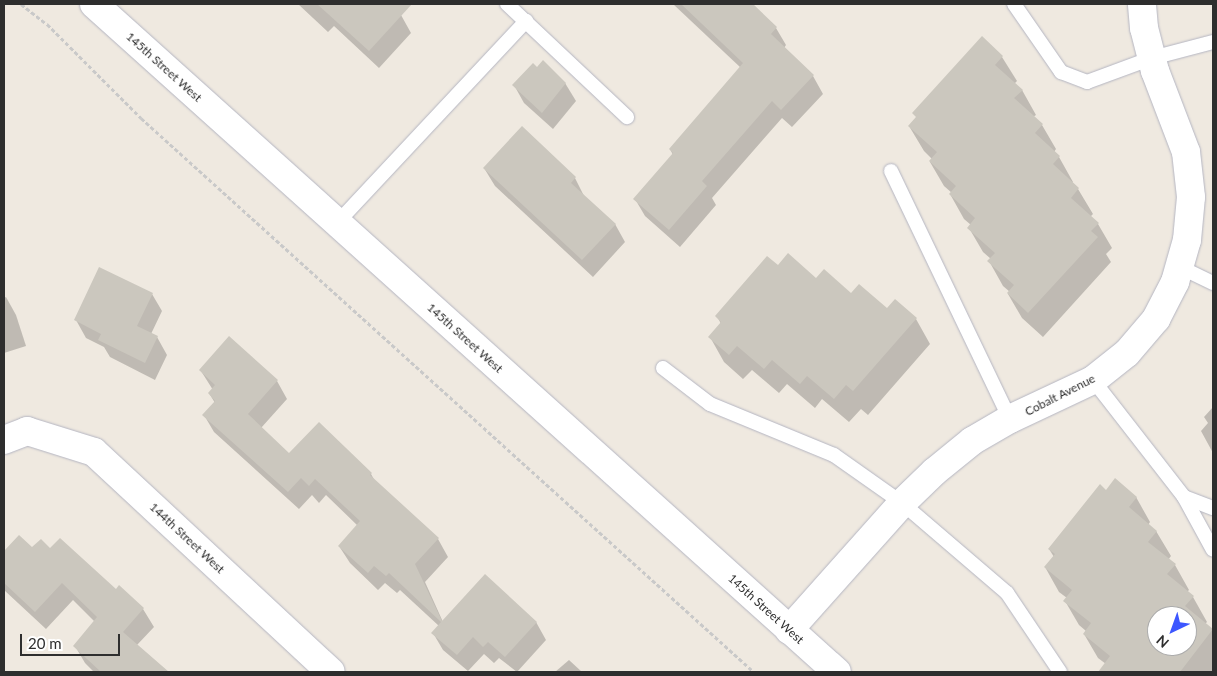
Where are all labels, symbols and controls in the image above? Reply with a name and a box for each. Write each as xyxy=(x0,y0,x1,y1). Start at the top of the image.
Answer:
street label: 145th Street West xyxy=(123,29,205,105)
street label: 145th Street West xyxy=(424,300,506,376)
street label: Cobalt Avenue xyxy=(1022,371,1098,419)
street label: 144th Street West xyxy=(147,500,227,576)
street label: 145th Street West xyxy=(725,571,807,647)
north arrow xyxy=(1147,606,1197,656)
scale bar xyxy=(22,624,122,656)
text: N xyxy=(1153,632,1172,652)
text: 20 m xyxy=(28,634,62,652)

